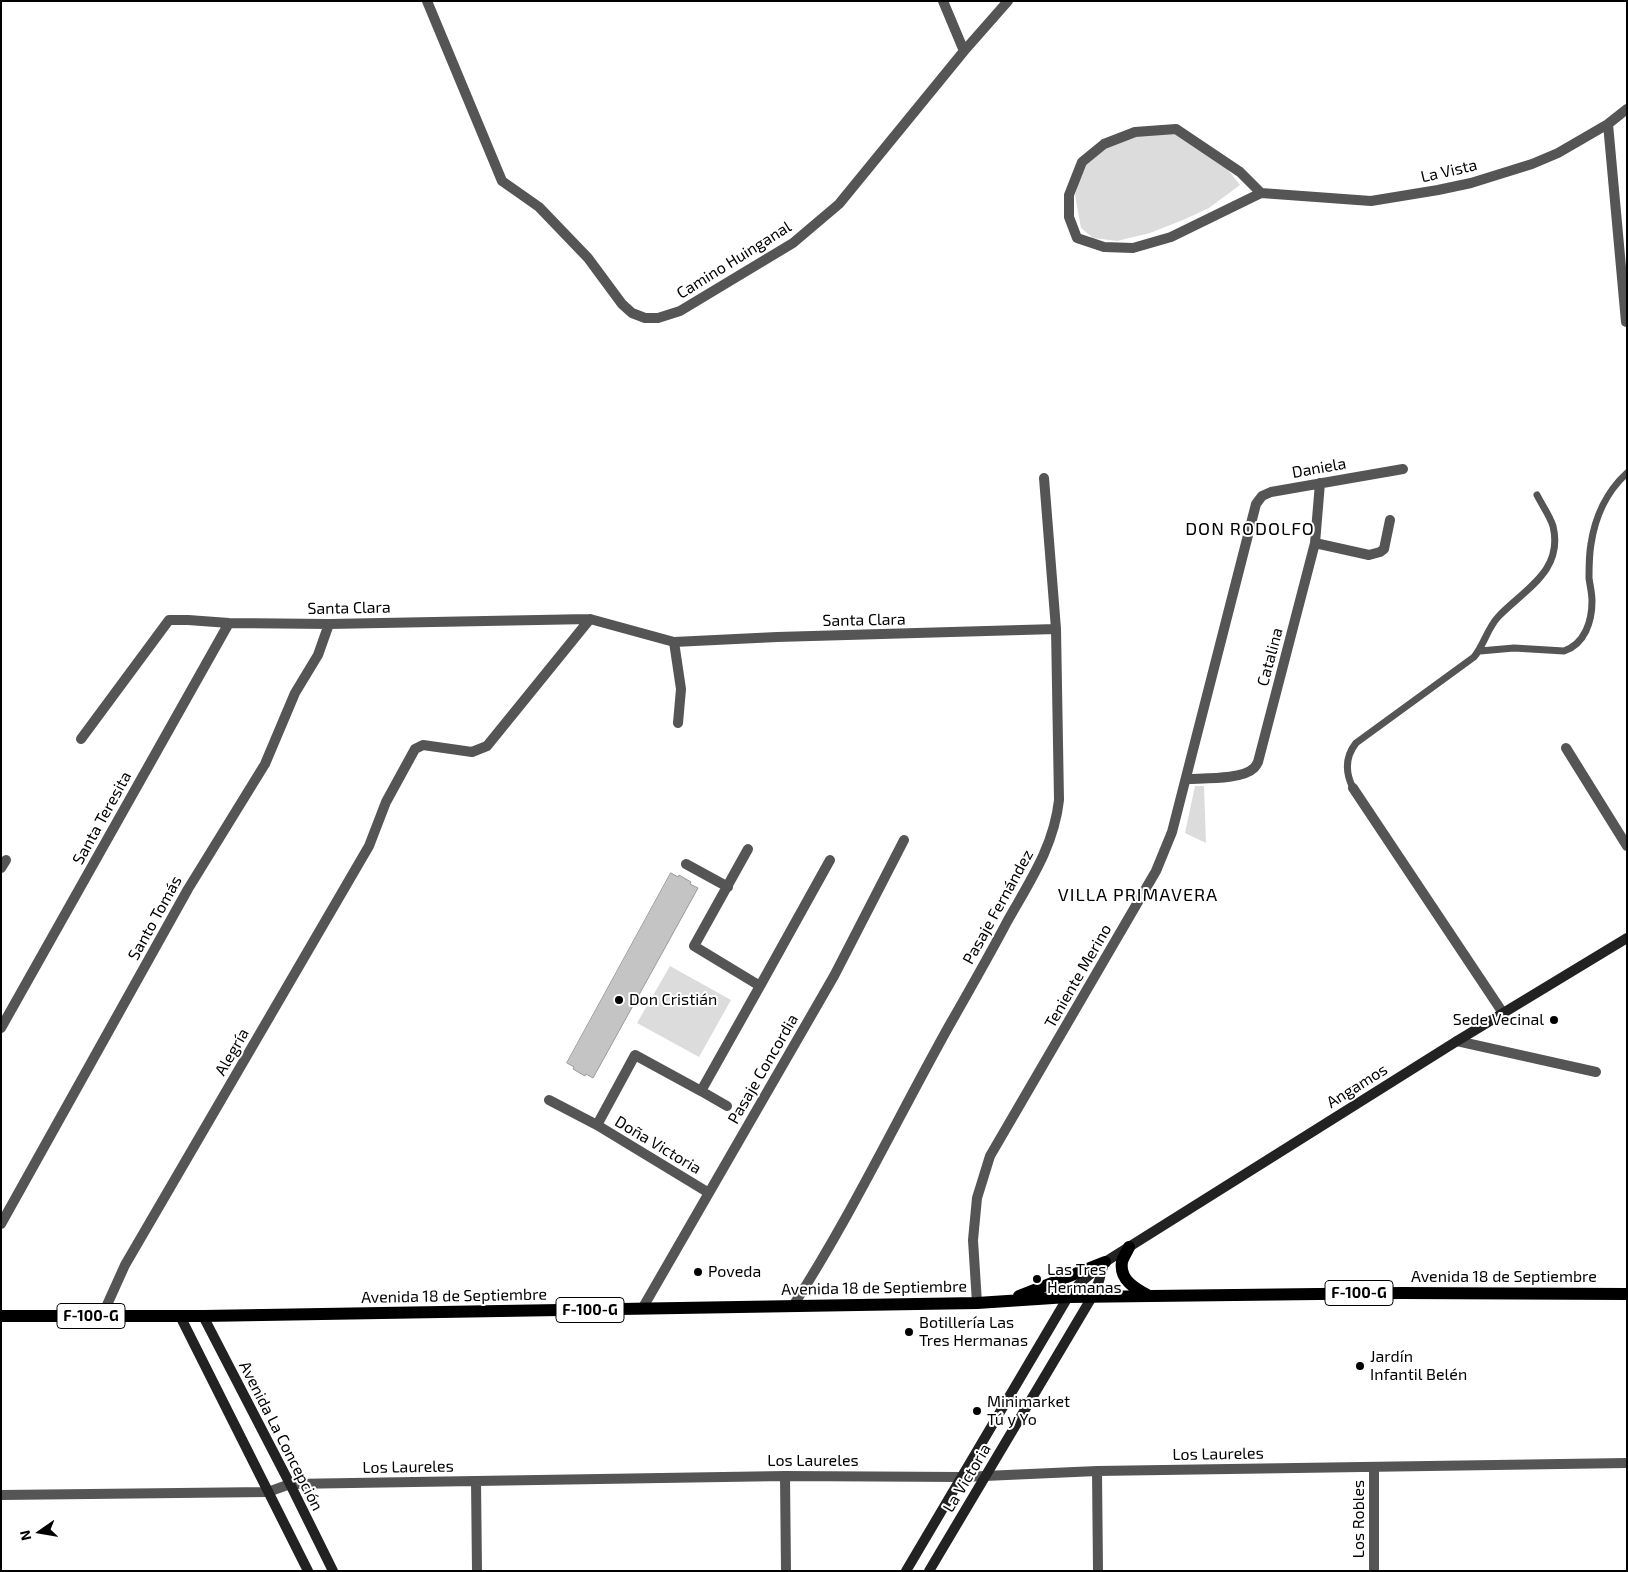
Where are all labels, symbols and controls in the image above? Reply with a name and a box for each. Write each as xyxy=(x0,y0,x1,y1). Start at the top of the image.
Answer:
street label: La Vista xyxy=(1419,155,1479,187)
street label: Camino Huinganal xyxy=(673,217,795,303)
street label: Daniela xyxy=(1290,454,1348,482)
district label: DON RODOLFO xyxy=(1184,518,1316,540)
street label: Santa Clara xyxy=(307,598,391,618)
street label: Santa Clara xyxy=(822,610,906,630)
street label: Catalina xyxy=(1253,626,1287,688)
street label: Santa Teresita xyxy=(69,768,135,868)
street label: Pasaje Fernández xyxy=(959,846,1037,968)
street label: Santo Tomás xyxy=(124,873,186,963)
district label: VILLA PRIMAVERA xyxy=(1056,884,1220,906)
street label: Teniente Merino xyxy=(1040,921,1116,1031)
place label: Don Cristián xyxy=(629,990,717,1010)
marker: Don Cristián xyxy=(613,994,625,1006)
place label: Sede Vecinal xyxy=(1453,1010,1544,1030)
street label: Pasaje Concordia xyxy=(724,1011,802,1127)
marker: Sede Vecinal xyxy=(1548,1014,1560,1026)
street label: Alegría xyxy=(211,1025,253,1079)
street label: Angamos xyxy=(1323,1060,1391,1112)
street label: Doña Victoria xyxy=(611,1112,705,1178)
place label: Las Tres Hermanas xyxy=(1047,1260,1122,1298)
place label: Poveda xyxy=(708,1262,761,1282)
marker: Poveda xyxy=(692,1266,704,1278)
street label: Avenida 18 de Septiembre xyxy=(1411,1267,1597,1287)
marker: Las Tres Hermanas xyxy=(1031,1273,1043,1285)
street label: Avenida 18 de Septiembre xyxy=(781,1277,967,1299)
road number: F-100-G xyxy=(1325,1280,1393,1306)
street label: Avenida 18 de Septiembre xyxy=(361,1285,547,1307)
road number: F-100-G xyxy=(556,1298,624,1322)
road number: F-100-G xyxy=(57,1304,125,1328)
place label: Botillería Las Tres Hermanas xyxy=(919,1313,1028,1351)
marker: Botillería Las Tres Hermanas xyxy=(903,1326,915,1338)
place label: Jardín Infantil Belén xyxy=(1370,1347,1467,1385)
street label: Avenida La Concepción xyxy=(235,1358,327,1514)
marker: Jardín Infantil Belén xyxy=(1354,1360,1366,1372)
place label: Minimarket Tú y Yo xyxy=(987,1392,1070,1430)
marker: Minimarket Tú y Yo xyxy=(971,1405,983,1417)
street label: La Victoria xyxy=(939,1440,995,1516)
street label: Los Laureles xyxy=(1172,1444,1264,1464)
street label: Los Laureles xyxy=(767,1451,859,1471)
street label: Los Laureles xyxy=(362,1457,454,1477)
street label: Los Robles xyxy=(1349,1480,1369,1558)
north arrow xyxy=(15,1507,65,1557)
text: N xyxy=(15,1529,34,1542)

